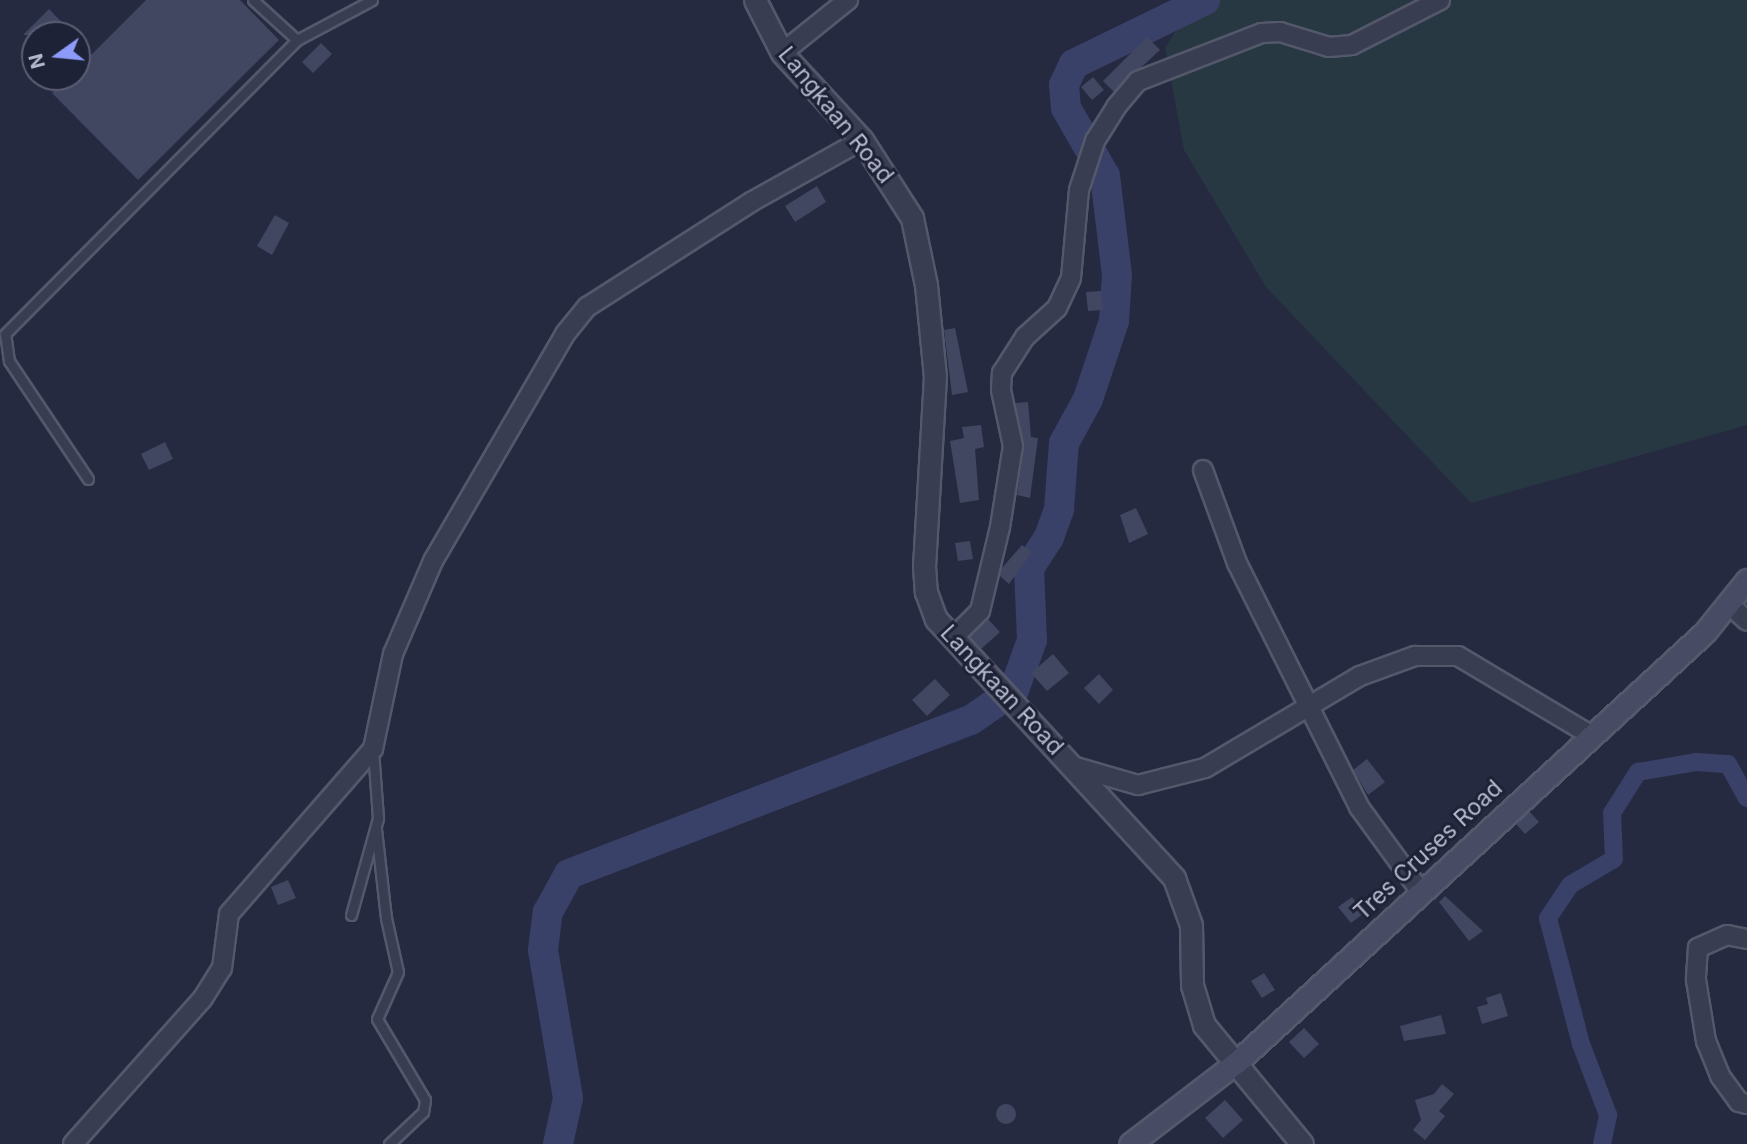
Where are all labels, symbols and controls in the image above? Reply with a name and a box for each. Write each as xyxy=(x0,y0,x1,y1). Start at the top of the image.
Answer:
north arrow xyxy=(21,21,91,91)
street label: Langkaan Road xyxy=(773,41,899,189)
text: N xyxy=(24,51,50,71)
street label: Langkaan Road xyxy=(935,619,1069,761)
street label: Tres Cruses Road xyxy=(1348,774,1508,926)

